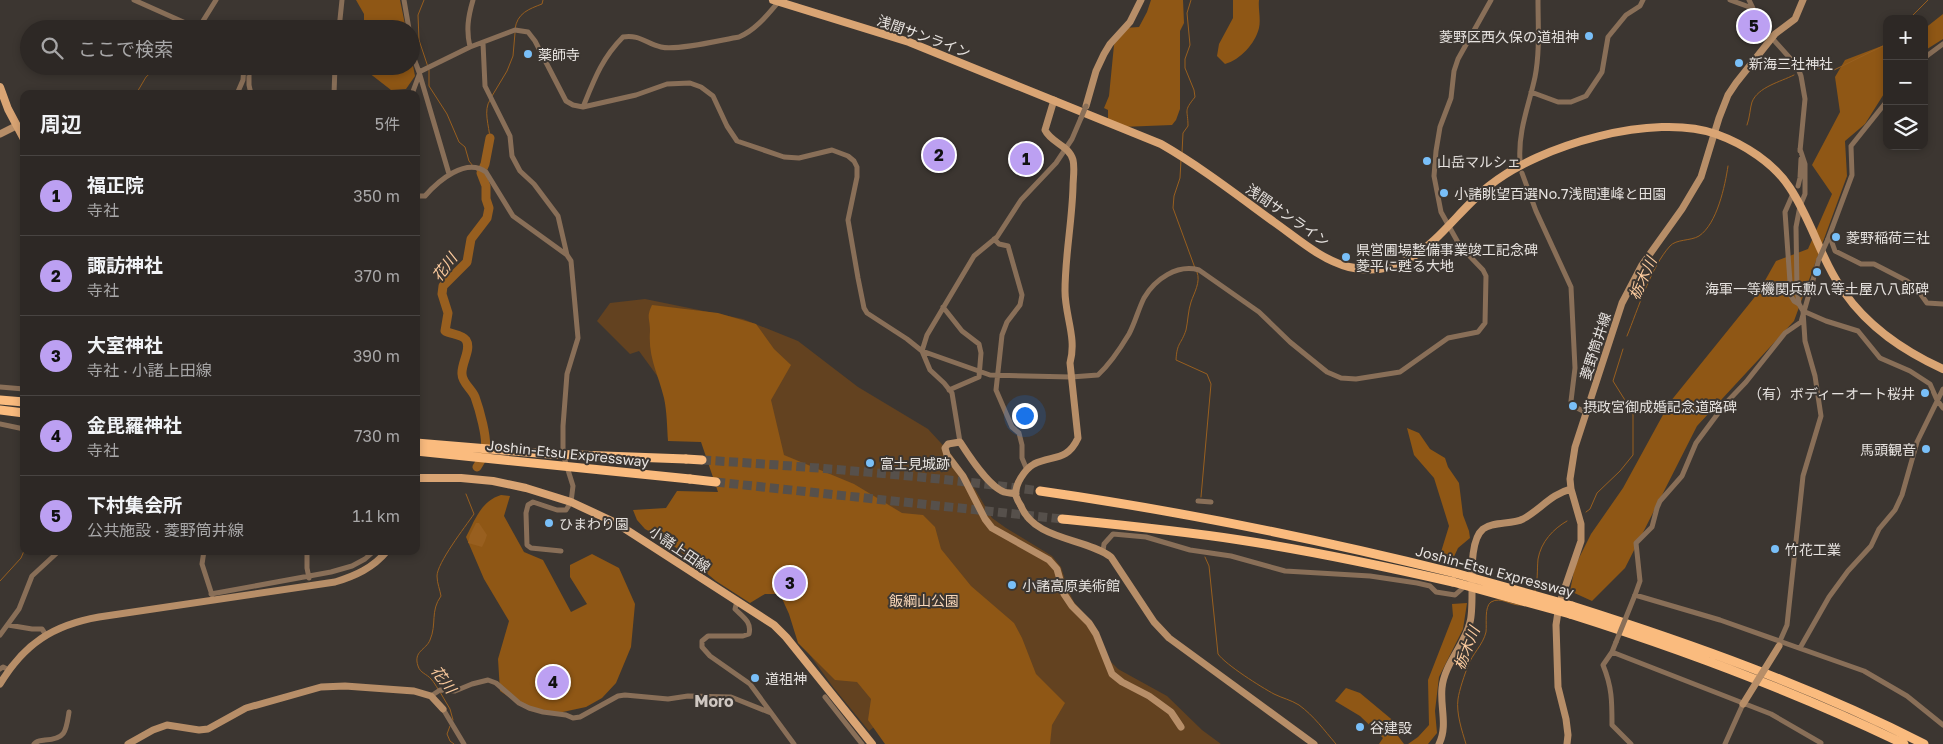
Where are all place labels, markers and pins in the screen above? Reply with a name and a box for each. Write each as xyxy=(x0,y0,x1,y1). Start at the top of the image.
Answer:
pin: 5 xyxy=(1738,7,1770,45)
place label: 菱野区西久保の道祖神 xyxy=(1439,28,1579,45)
marker: 菱野区西久保の道祖神 xyxy=(1583,30,1595,42)
place label: 薬師寺 xyxy=(538,46,580,63)
marker: 薬師寺 xyxy=(522,48,534,60)
place label: 新海三社神社 xyxy=(1749,55,1833,72)
marker: 新海三社神社 xyxy=(1733,57,1745,69)
pin: 2 xyxy=(923,136,955,174)
pin: 1 xyxy=(1010,140,1042,178)
place label: 山岳マルシェ xyxy=(1437,153,1521,170)
marker: 山岳マルシェ xyxy=(1421,155,1433,167)
place label: 小諸眺望百選No.7浅間連峰と田園 xyxy=(1454,185,1666,202)
marker: 小諸眺望百選No.7浅間連峰と田園 xyxy=(1438,187,1450,199)
place label: 菱野稲荷三社 xyxy=(1846,229,1930,246)
marker: 菱野稲荷三社 xyxy=(1830,231,1842,243)
place label: 県営圃場整備事業竣工記念碑 菱平に甦る大地 xyxy=(1356,241,1538,274)
marker: 県営圃場整備事業竣工記念碑 菱平に甦る大地 xyxy=(1340,251,1352,263)
marker: 海軍一等機関兵勲八等土屋八八郎碑 xyxy=(1811,266,1823,278)
place label: 海軍一等機関兵勲八等土屋八八郎碑 xyxy=(1705,280,1929,297)
place label: （有）ボディーオート桜井 xyxy=(1748,385,1915,402)
marker: （有）ボディーオート桜井 xyxy=(1919,387,1931,399)
place label: 摂政宮御成婚記念道路碑 xyxy=(1583,398,1737,415)
marker: 摂政宮御成婚記念道路碑 xyxy=(1567,400,1579,412)
place label: 馬頭観音 xyxy=(1860,441,1916,458)
marker: 馬頭観音 xyxy=(1920,443,1932,455)
place label: 富士見城跡 xyxy=(880,455,950,472)
marker: 富士見城跡 xyxy=(864,457,876,469)
place label: ひまわり園 xyxy=(559,515,629,532)
marker: ひまわり園 xyxy=(543,517,555,529)
place label: 竹花工業 xyxy=(1785,541,1841,558)
marker: 竹花工業 xyxy=(1769,543,1781,555)
pin: 3 xyxy=(774,564,806,602)
place label: 小諸高原美術館 xyxy=(1022,577,1120,594)
marker: 小諸高原美術館 xyxy=(1006,579,1018,591)
pin: 4 xyxy=(537,663,569,701)
place label: 道祖神 xyxy=(765,670,807,687)
marker: 道祖神 xyxy=(749,672,761,684)
place label: 谷建設 xyxy=(1370,719,1412,736)
marker: 谷建設 xyxy=(1354,721,1366,733)

